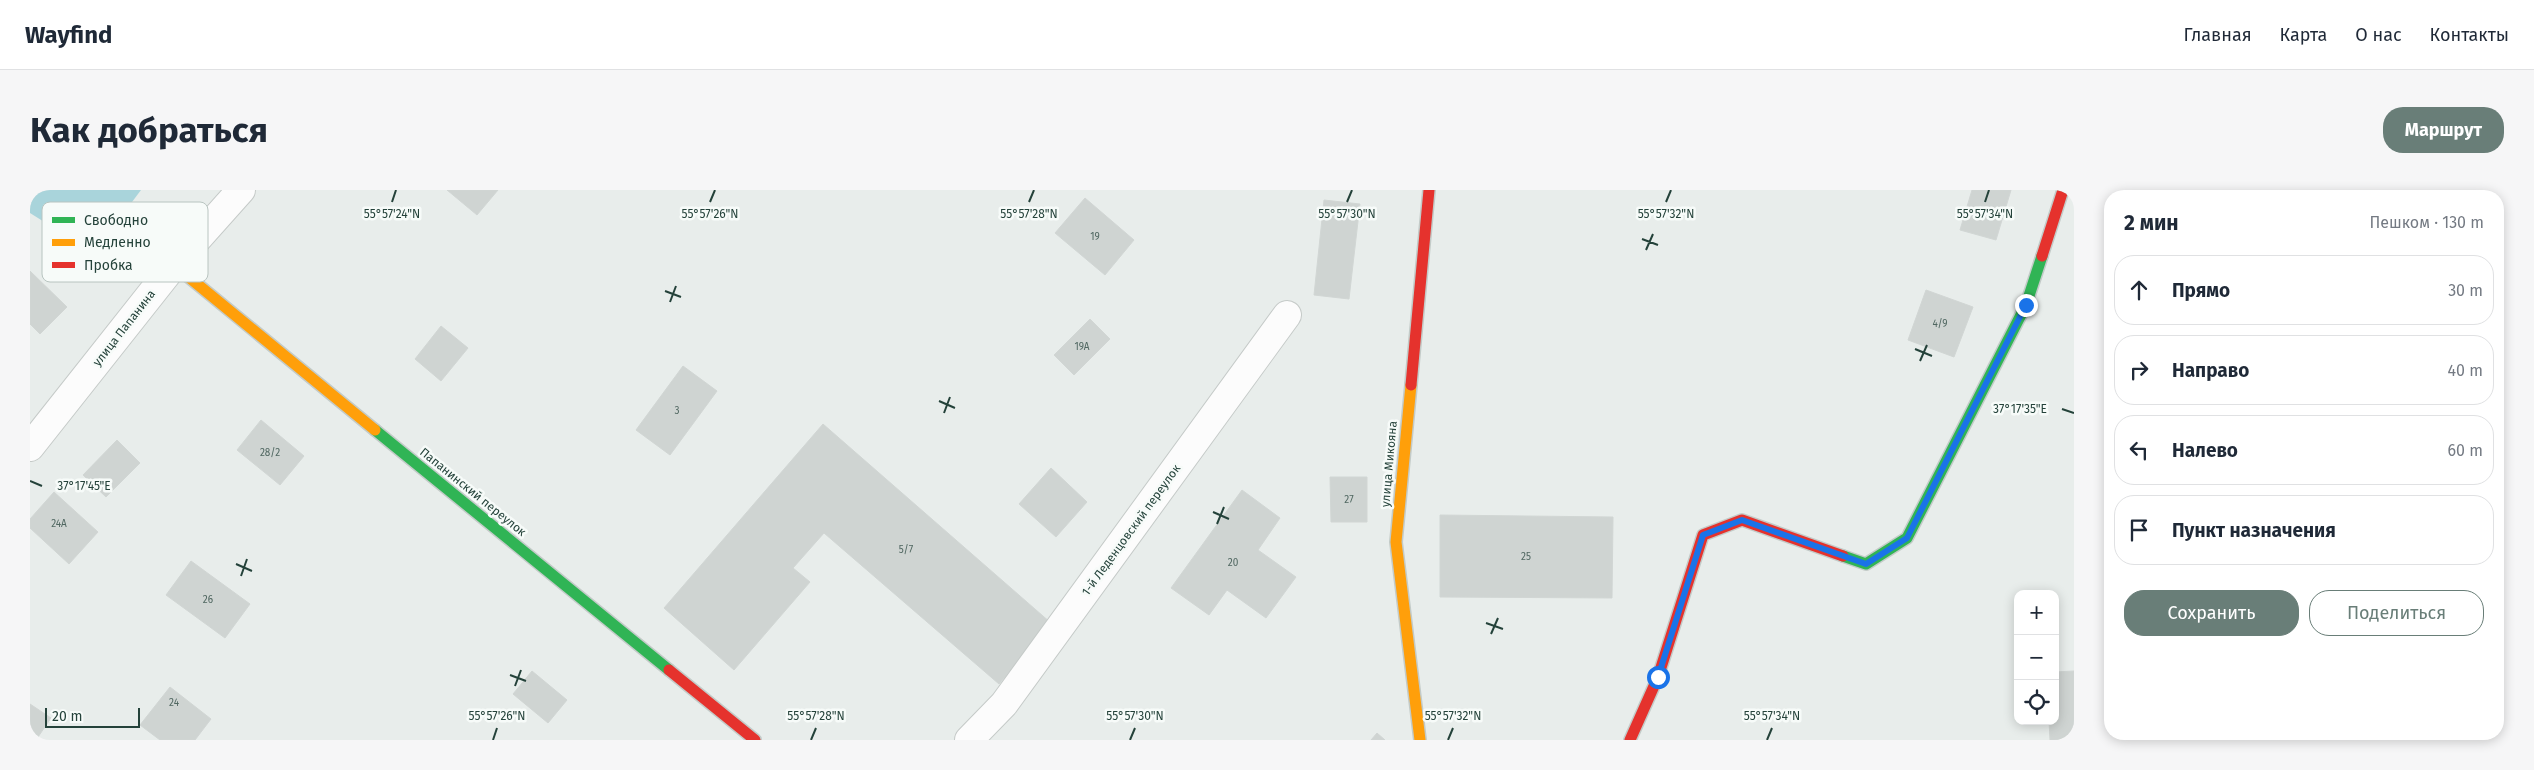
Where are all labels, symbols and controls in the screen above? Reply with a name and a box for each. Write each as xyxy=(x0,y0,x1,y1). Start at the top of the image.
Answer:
text: Wayfind xyxy=(25,21,112,49)
text: Главная xyxy=(2184,24,2252,46)
text: Карта xyxy=(2280,24,2327,46)
text: О нас xyxy=(2355,24,2402,46)
text: Контакты xyxy=(2430,24,2509,46)
button: Маршрут xyxy=(2383,107,2504,153)
text: Как добраться xyxy=(30,109,268,151)
legend xyxy=(42,202,208,282)
text: 55°57'24"N xyxy=(364,207,420,221)
text: 55°57'26"N xyxy=(682,207,739,221)
text: 55°57'28"N xyxy=(1000,207,1058,221)
text: 55°57'30"N xyxy=(1318,207,1376,221)
text: 55°57'32"N xyxy=(1638,207,1694,221)
text: 55°57'34"N xyxy=(1957,207,2013,221)
text: 2 мин xyxy=(2124,210,2179,236)
text: Свободно xyxy=(84,212,148,229)
text: Пешком · 130 m xyxy=(2369,213,2484,232)
house number: 19 xyxy=(1090,231,1100,243)
text: Медленно xyxy=(84,234,151,251)
text: Пробка xyxy=(84,257,133,274)
icon: ahead xyxy=(2125,276,2153,304)
text: Прямо xyxy=(2172,279,2230,302)
text: 30 m xyxy=(2448,281,2483,300)
street label: улица Папанина xyxy=(90,287,158,369)
route end xyxy=(2015,294,2038,317)
house number: 4/9 xyxy=(1932,318,1948,330)
house number: 19А xyxy=(1074,341,1090,353)
icon: right xyxy=(2125,356,2153,384)
text: Направо xyxy=(2172,359,2249,382)
text: 40 m xyxy=(2448,361,2483,380)
text: 37°17'35"E xyxy=(1993,402,2047,416)
house number: 3 xyxy=(675,405,680,417)
street label: улица Микояна xyxy=(1378,420,1400,508)
icon: left xyxy=(2125,436,2153,464)
text: Налево xyxy=(2172,439,2238,462)
text: 60 m xyxy=(2448,441,2483,460)
street label: Папанинский переулок xyxy=(417,445,529,540)
house number: 28/2 xyxy=(260,447,280,459)
street label: 1-й Леденцовский переулок xyxy=(1079,461,1184,598)
text: 37°17'45"E xyxy=(57,479,111,493)
house number: 27 xyxy=(1344,494,1354,506)
icon: arrive xyxy=(2125,516,2153,544)
house number: 24А xyxy=(51,518,67,530)
text: Пункт назначения xyxy=(2172,519,2336,542)
house number: 5/7 xyxy=(899,544,914,556)
house number: 25 xyxy=(1521,551,1531,563)
house number: 20 xyxy=(1228,557,1239,569)
map controls xyxy=(2014,590,2059,725)
button: + xyxy=(2014,590,2059,635)
button: Сохранить xyxy=(2124,590,2299,636)
button: Поделиться xyxy=(2309,590,2484,636)
house number: 26 xyxy=(203,594,213,606)
button: − xyxy=(2014,635,2059,680)
route start xyxy=(1647,666,1670,689)
button: locate xyxy=(2014,680,2059,725)
house number: 24 xyxy=(169,697,180,709)
scale bar xyxy=(45,705,140,728)
text: 20 m xyxy=(52,708,82,725)
text: 55°57'26"N xyxy=(469,709,526,723)
text: 55°57'28"N xyxy=(787,709,845,723)
text: 55°57'30"N xyxy=(1106,709,1164,723)
text: 55°57'32"N xyxy=(1425,709,1481,723)
text: 55°57'34"N xyxy=(1744,709,1800,723)

